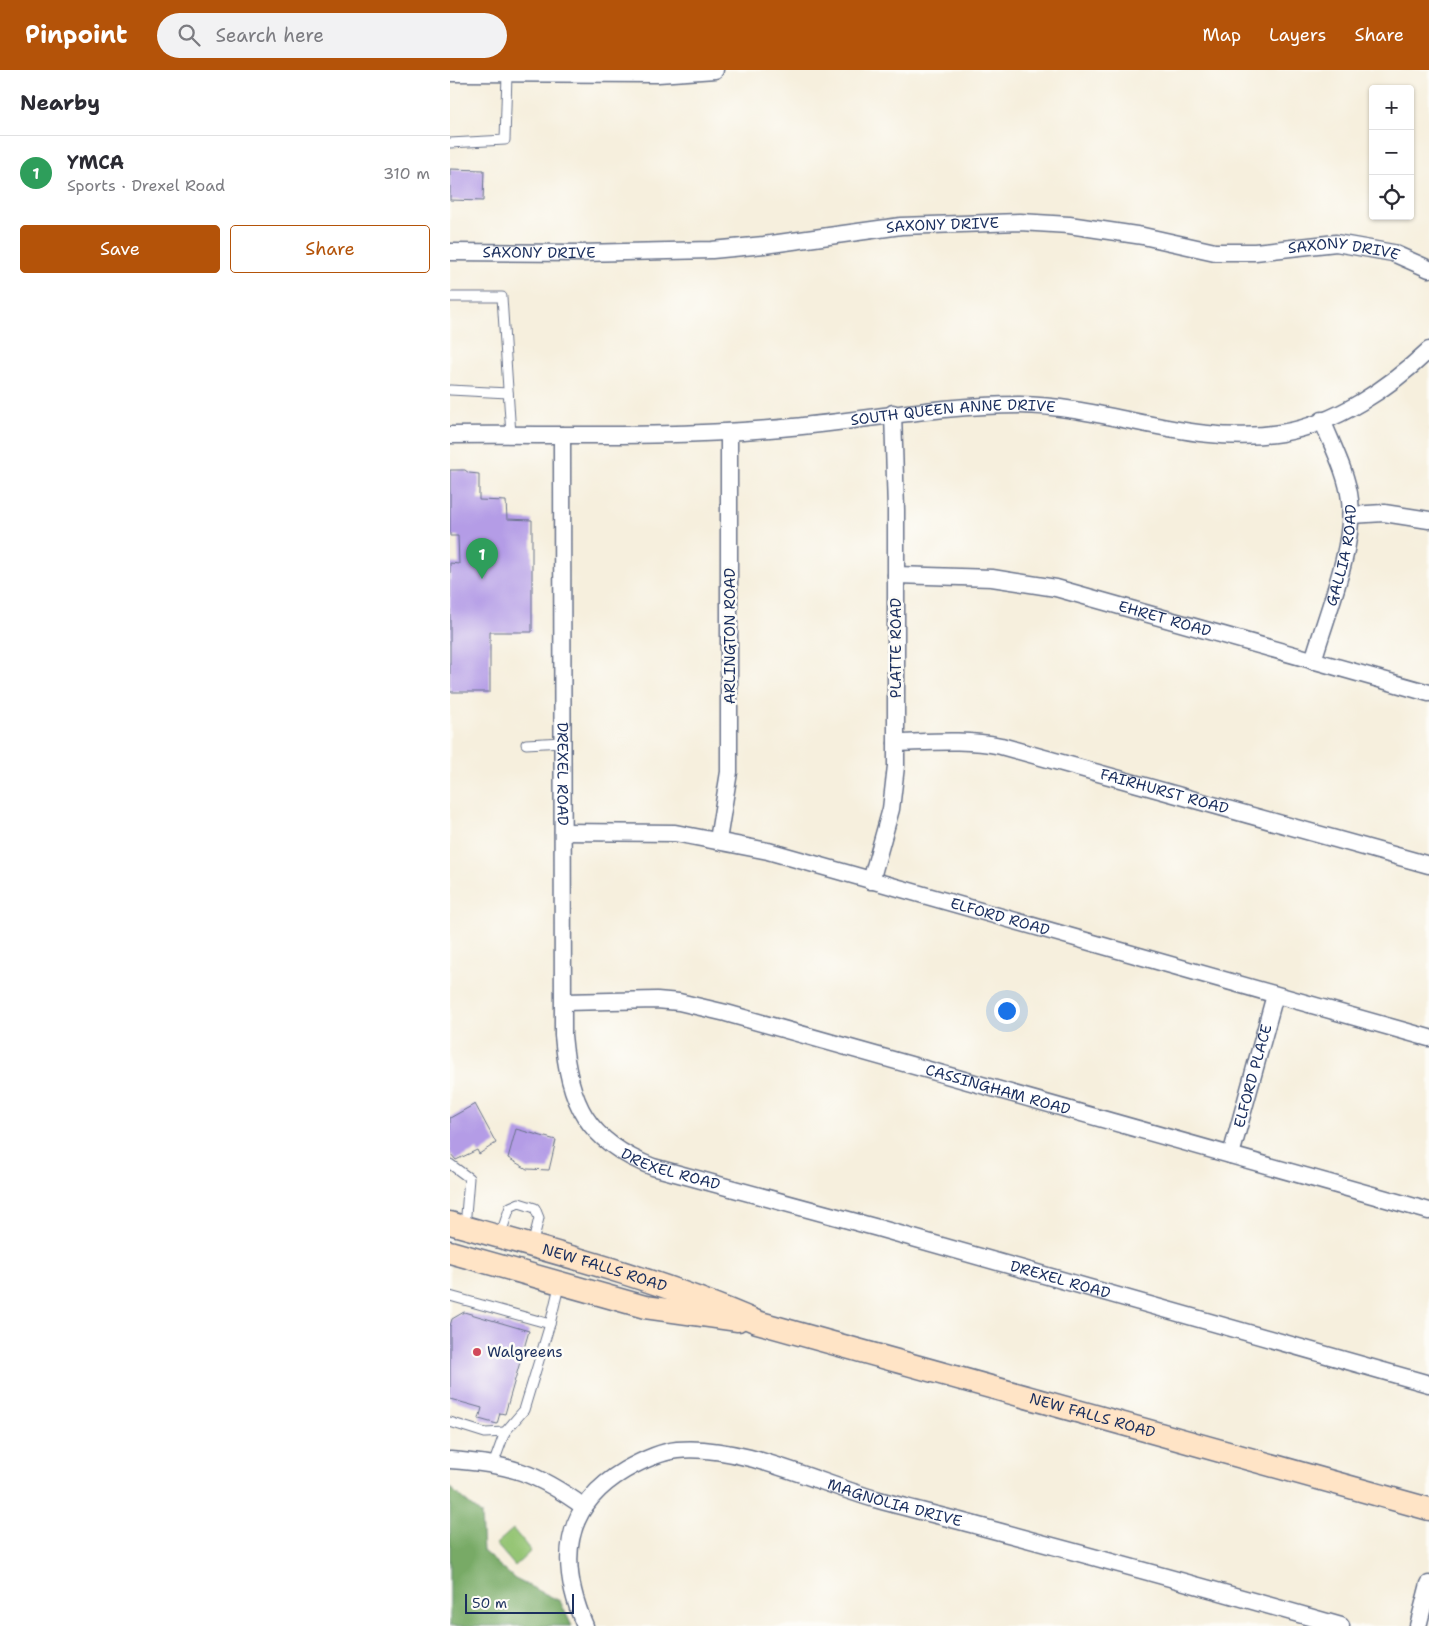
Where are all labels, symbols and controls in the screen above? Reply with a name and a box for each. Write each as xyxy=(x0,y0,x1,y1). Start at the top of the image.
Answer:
search box xyxy=(157,13,507,58)
text: Pinpoint xyxy=(25,19,127,51)
icon: search xyxy=(175,21,203,49)
text: Search here xyxy=(215,23,324,48)
text: Map xyxy=(1203,23,1241,47)
text: Layers xyxy=(1269,23,1326,47)
text: Share xyxy=(1354,23,1404,47)
map controls xyxy=(1369,85,1414,220)
button: + xyxy=(1369,85,1414,130)
text: Nearby xyxy=(20,89,100,117)
button: − xyxy=(1369,130,1414,175)
text: YMCA xyxy=(67,150,124,175)
text: 1 xyxy=(32,163,40,184)
text: 310 m xyxy=(383,163,430,184)
text: Sports · Drexel Road xyxy=(67,175,225,196)
button: locate xyxy=(1369,175,1414,220)
street label: SAXONY DRIVE xyxy=(885,213,999,238)
button: Save xyxy=(20,225,220,273)
button: Share xyxy=(230,225,430,273)
street label: SAXONY DRIVE xyxy=(1287,233,1403,265)
street label: SAXONY DRIVE xyxy=(482,242,596,263)
street label: SOUTH QUEEN ANNE DRIVE xyxy=(849,395,1056,430)
street label: GALLIA ROAD xyxy=(1321,504,1361,609)
pin: 1 xyxy=(466,538,498,579)
street label: ARLINGTON ROAD xyxy=(720,568,740,704)
street label: EHRET ROAD xyxy=(1116,596,1214,641)
street label: PLATTE ROAD xyxy=(886,598,906,698)
street label: DREXEL ROAD xyxy=(552,722,573,826)
street label: FAIRHURST ROAD xyxy=(1098,764,1231,819)
street label: ELFORD ROAD xyxy=(948,893,1052,940)
your location xyxy=(994,998,1020,1024)
street label: ELFORD PLACE xyxy=(1229,1022,1277,1130)
street label: CASSINGHAM ROAD xyxy=(923,1060,1073,1120)
street label: DREXEL ROAD xyxy=(617,1144,723,1195)
street label: NEW FALLS ROAD xyxy=(540,1239,670,1297)
street label: DREXEL ROAD xyxy=(1008,1256,1113,1303)
place label: Walgreens xyxy=(487,1342,563,1362)
marker: Walgreens xyxy=(471,1346,483,1358)
street label: NEW FALLS ROAD xyxy=(1027,1388,1158,1442)
street label: MAGNOLIA DRIVE xyxy=(825,1474,964,1531)
scale bar xyxy=(465,1591,574,1614)
text: 50 m xyxy=(472,1594,507,1612)

